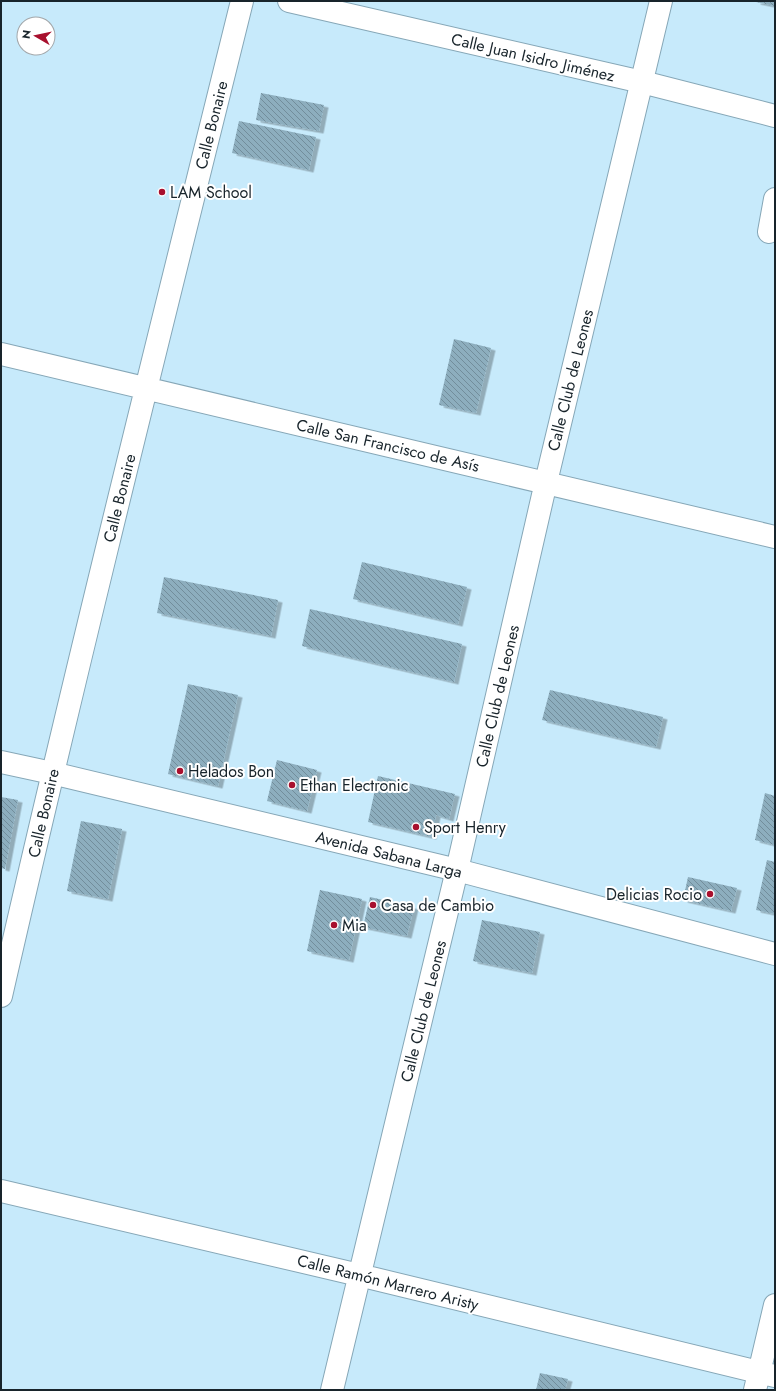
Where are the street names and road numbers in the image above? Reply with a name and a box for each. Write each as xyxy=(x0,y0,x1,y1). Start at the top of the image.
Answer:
street label: Calle Juan Isidro Jiménez xyxy=(449,27,618,88)
street label: Calle Bonaire xyxy=(189,78,234,172)
street label: Calle Club de Leones xyxy=(542,307,599,453)
street label: Calle San Francisco de Asís xyxy=(294,413,482,478)
street label: Calle Bonaire xyxy=(97,451,142,545)
street label: Calle Club de Leones xyxy=(470,623,525,770)
street label: Calle Bonaire xyxy=(22,766,65,860)
street label: Avenida Sabana Larga xyxy=(313,825,464,884)
street label: Calle Club de Leones xyxy=(395,938,452,1084)
street label: Calle Ramón Marrero Aristy xyxy=(295,1249,482,1316)

